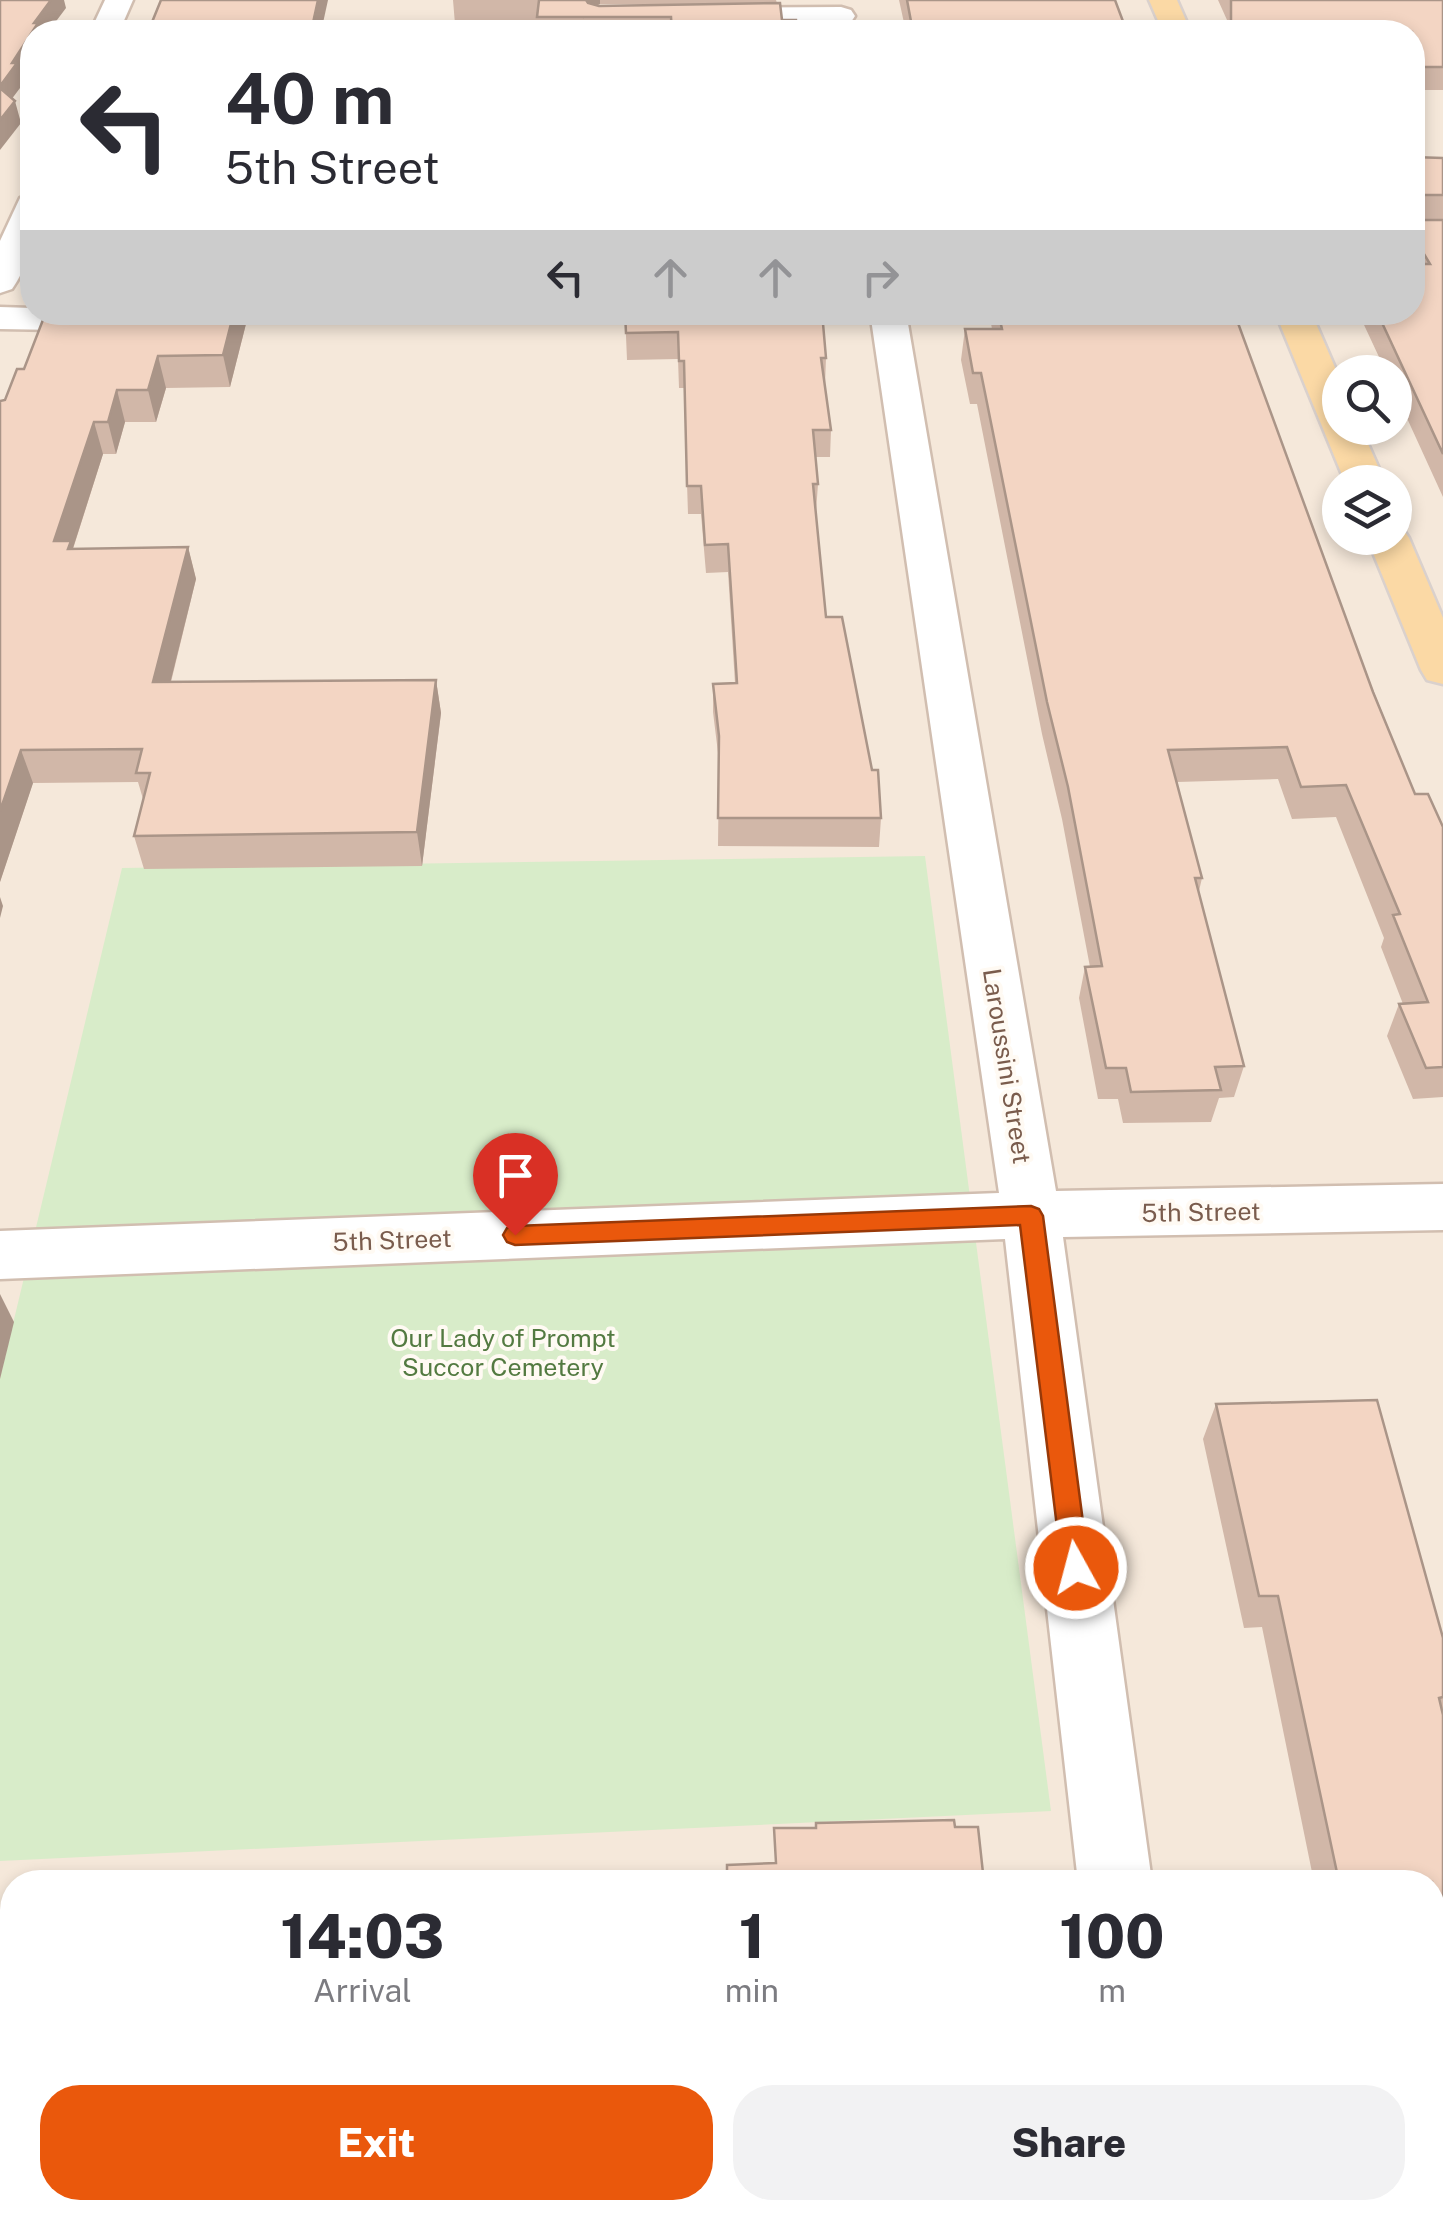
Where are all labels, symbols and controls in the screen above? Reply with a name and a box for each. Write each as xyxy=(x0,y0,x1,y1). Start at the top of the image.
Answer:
text: 40 m xyxy=(225,57,395,140)
icon: left xyxy=(60,60,190,190)
text: 5th Street xyxy=(225,141,440,194)
icon: left xyxy=(538,250,593,305)
icon: ahead xyxy=(643,250,698,305)
icon: ahead xyxy=(748,250,803,305)
icon: right xyxy=(853,250,908,305)
map controls xyxy=(1322,355,1412,555)
button: search xyxy=(1322,355,1412,445)
button: layers xyxy=(1322,465,1412,555)
street label: Laroussini Street xyxy=(977,966,1037,1166)
pin xyxy=(473,1133,558,1236)
icon: arrive xyxy=(488,1148,543,1203)
street label: 5th Street xyxy=(1141,1196,1261,1228)
street label: 5th Street xyxy=(332,1223,452,1257)
park label: Our Lady of Prompt Succor Cemetery xyxy=(390,1323,616,1382)
position arrow xyxy=(1024,1516,1128,1620)
text: 14:03 xyxy=(280,1901,444,1972)
text: 1 xyxy=(739,1901,765,1972)
text: 100 xyxy=(1059,1901,1165,1972)
text: Arrival xyxy=(313,1972,412,2009)
text: min xyxy=(725,1972,779,2009)
text: m xyxy=(1098,1972,1126,2009)
button: Exit xyxy=(40,2085,713,2200)
button: Share xyxy=(733,2085,1405,2200)

